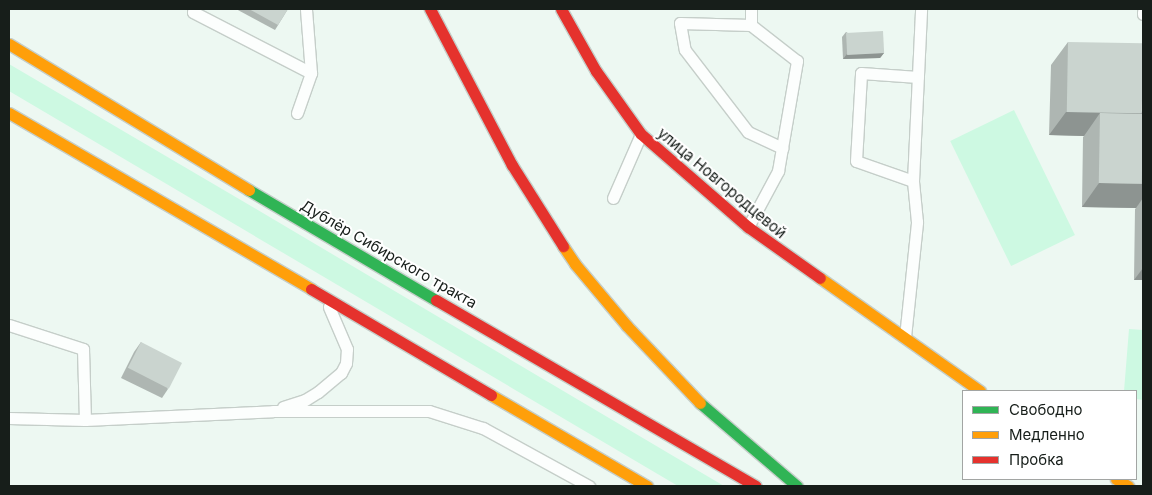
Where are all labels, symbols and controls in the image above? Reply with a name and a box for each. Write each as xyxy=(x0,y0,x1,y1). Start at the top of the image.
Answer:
street label: улица Новгородцевой xyxy=(654,124,790,242)
street label: Дублёр Сибирского тракта xyxy=(298,196,480,312)
legend xyxy=(962,390,1137,480)
text: Свободно xyxy=(1009,400,1083,419)
text: Медленно xyxy=(1009,425,1085,444)
text: Пробка xyxy=(1009,450,1064,469)

